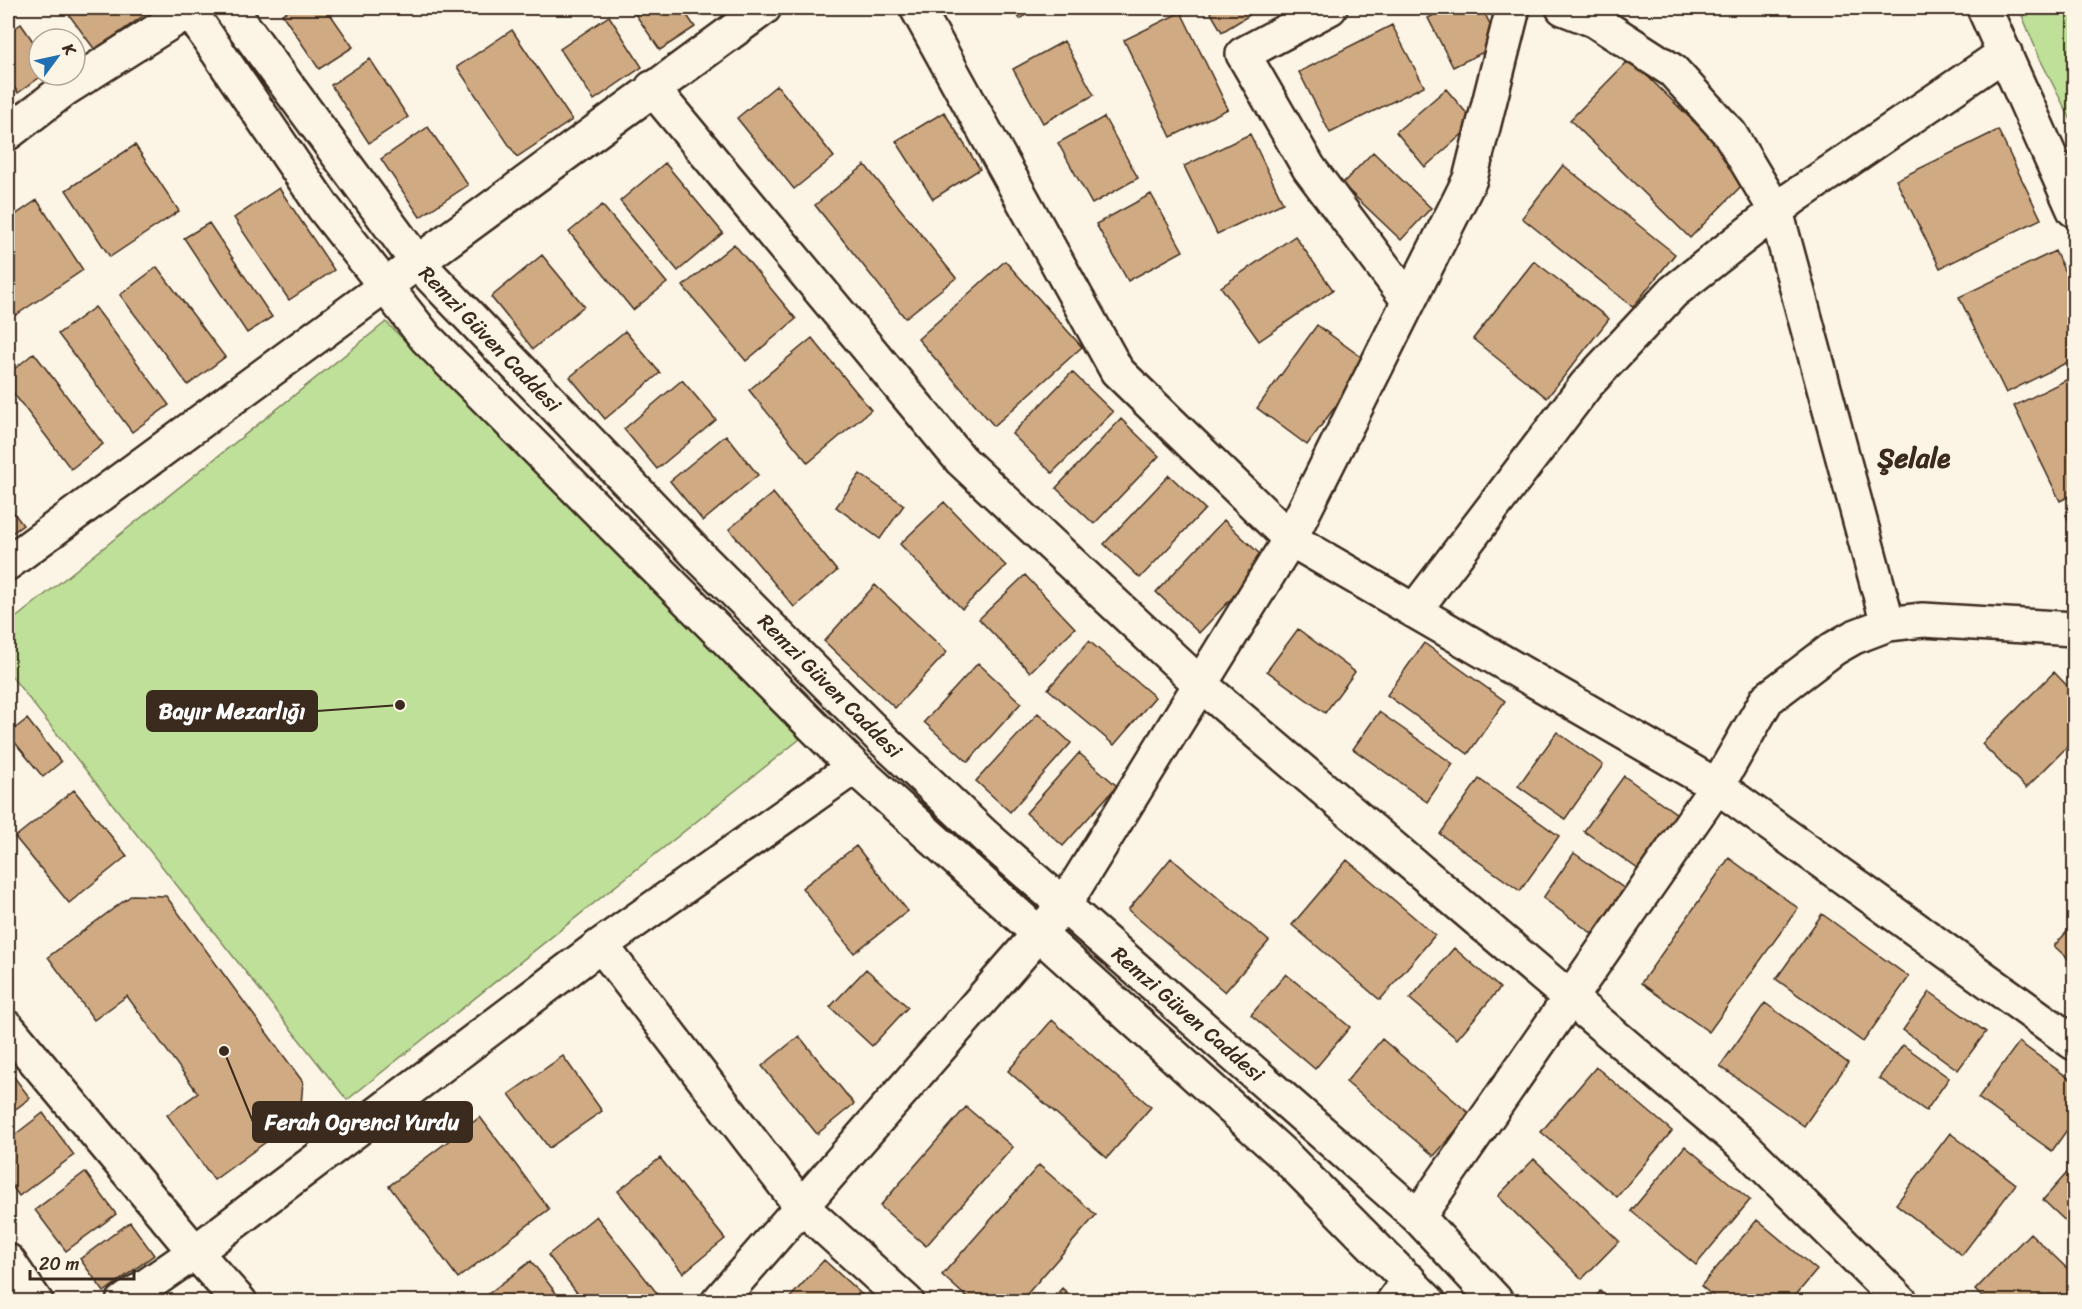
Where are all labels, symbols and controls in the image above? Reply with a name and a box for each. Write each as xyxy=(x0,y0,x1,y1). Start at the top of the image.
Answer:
north arrow xyxy=(27,27,87,87)
text: K xyxy=(54,36,85,62)
street label: Remzi Güven Caddesi xyxy=(409,256,572,423)
district label: Şelale xyxy=(1877,434,1950,482)
street label: Remzi Güven Caddesi xyxy=(748,604,913,769)
callout: Bayır Mezarlığı xyxy=(147,691,317,731)
text: Bayır Mezarlığı xyxy=(159,692,305,731)
street label: Remzi Güven Caddesi xyxy=(1103,936,1274,1093)
callout: Ferah Ogrenci Yurdu xyxy=(253,1102,472,1142)
text: Ferah Ogrenci Yurdu xyxy=(264,1103,459,1142)
scale bar xyxy=(30,1243,134,1281)
text: 20 m xyxy=(39,1248,79,1280)

